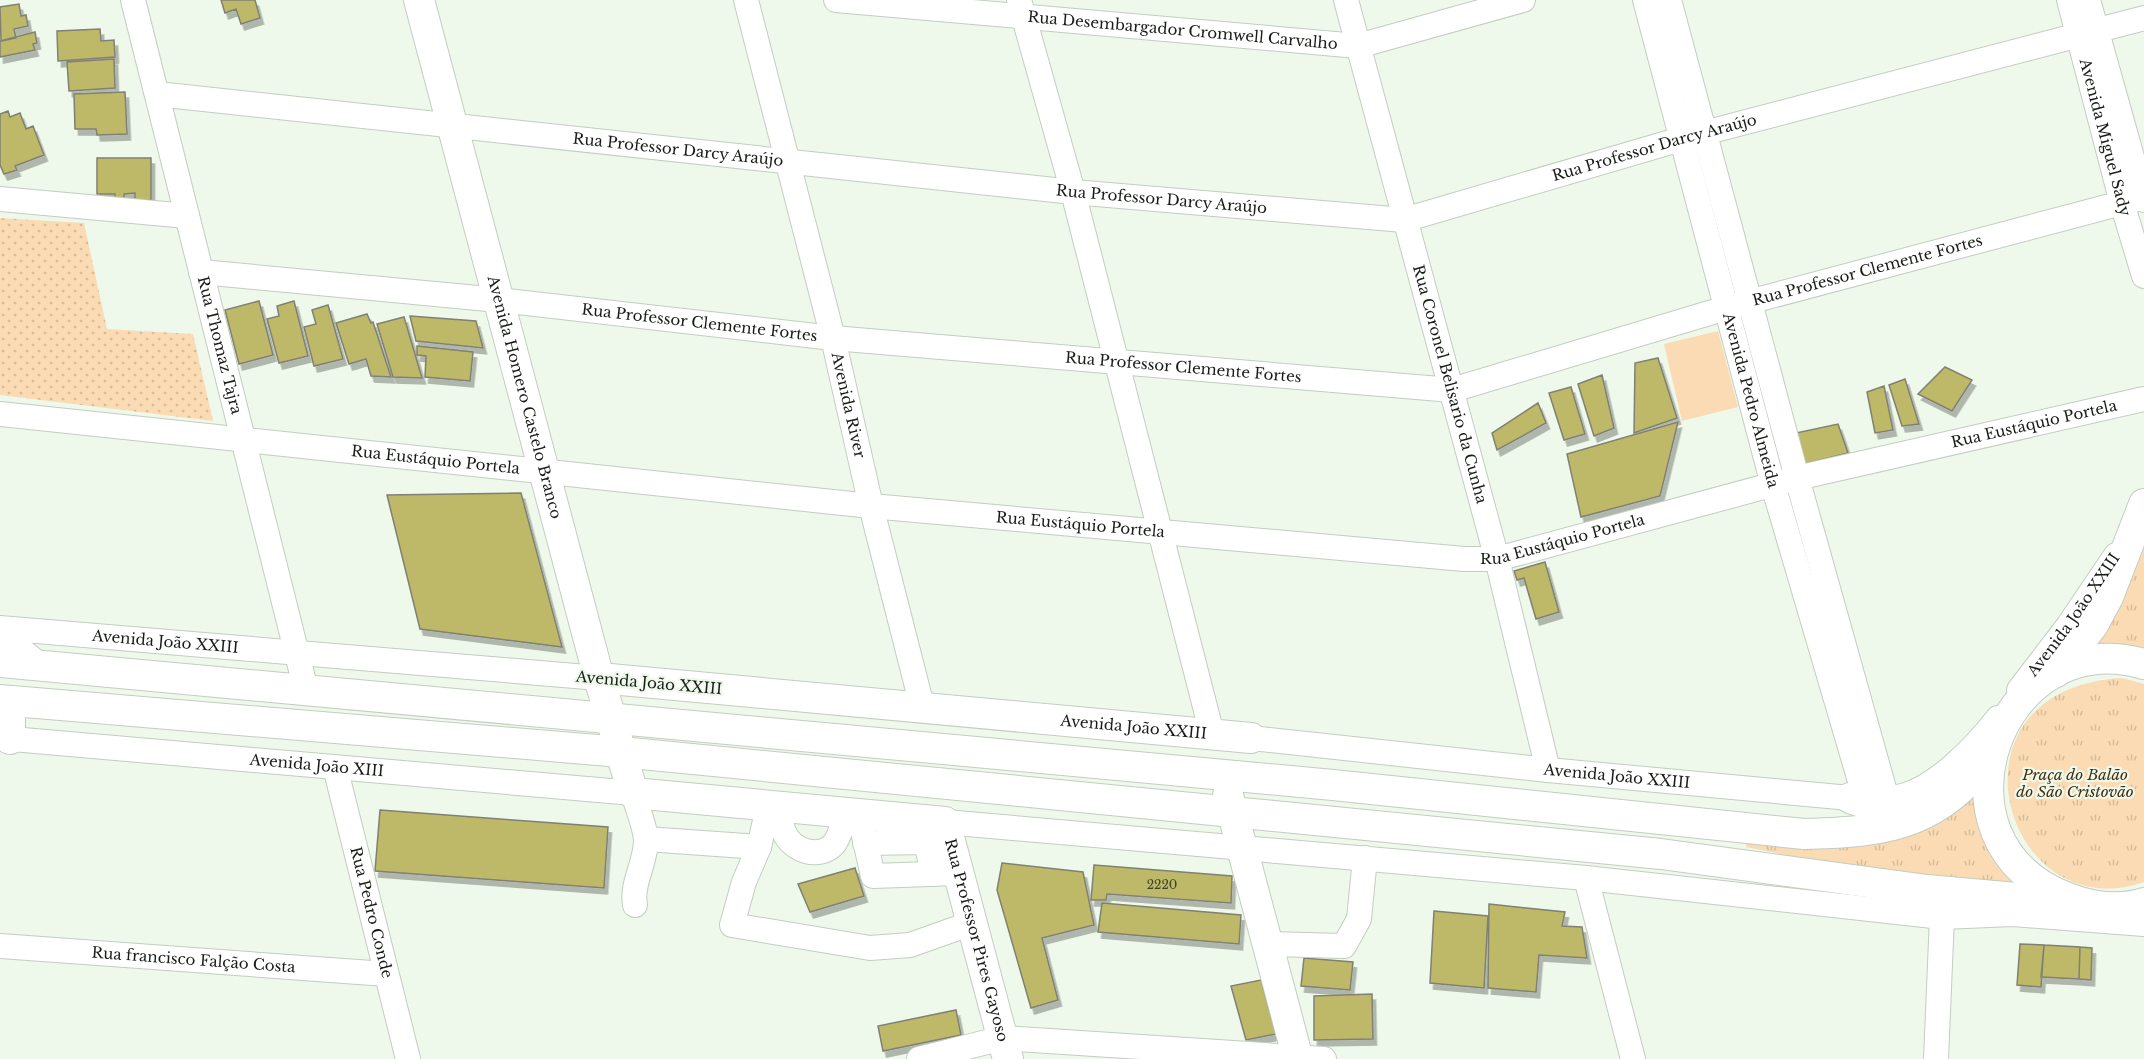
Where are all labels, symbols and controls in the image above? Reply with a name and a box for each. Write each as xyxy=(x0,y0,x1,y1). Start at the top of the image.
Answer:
street label: Rua Desembargador Cromwell Carvalho xyxy=(1027,7,1339,53)
street label: Avenida Miguel Sady xyxy=(2075,55,2136,219)
street label: Rua Professor Darcy Araújo xyxy=(1550,110,1759,185)
street label: Rua Professor Darcy Araújo xyxy=(572,129,784,170)
street label: Rua Professor Darcy Araújo xyxy=(1055,180,1268,217)
street label: Rua Professor Clemente Fortes xyxy=(1750,230,1985,310)
street label: Rua Coronel Belisario da Cunha xyxy=(1409,263,1492,506)
street label: Avenida Homero Castelo Branco xyxy=(483,272,566,521)
street label: Rua Thomaz Tajra xyxy=(194,274,247,417)
street label: Rua Professor Clemente Fortes xyxy=(580,299,819,345)
street label: Avenida Pedro Almeida xyxy=(1719,310,1783,490)
street label: Rua Professor Clemente Fortes xyxy=(1064,348,1303,386)
street label: Avenida River xyxy=(827,350,870,461)
street label: Rua Eustáquio Portela xyxy=(1949,395,2119,452)
street label: Rua Eustáquio Portela xyxy=(350,441,522,478)
street label: Rua Eustáquio Portela xyxy=(995,507,1166,541)
street label: Rua Eustáquio Portela xyxy=(1480,509,1647,568)
street label: Avenida João XXIII xyxy=(2022,549,2124,681)
street label: Avenida João XXIII xyxy=(90,626,240,657)
street label: Avenida João XXIII xyxy=(574,667,723,698)
street label: Avenida João XXIII xyxy=(1059,710,1208,743)
street label: Avenida João XIII xyxy=(248,750,385,780)
street label: Avenida João XXIII xyxy=(1542,760,1691,792)
park label: Praça do Balão do São Cristovão xyxy=(2016,765,2134,801)
street label: Rua Professor Pires Gayoso xyxy=(941,836,1013,1044)
street label: Rua Pedro Conde xyxy=(346,845,397,980)
house number: 2220 xyxy=(1147,877,1177,892)
street label: Rua francisco Falção Costa xyxy=(91,943,297,976)

